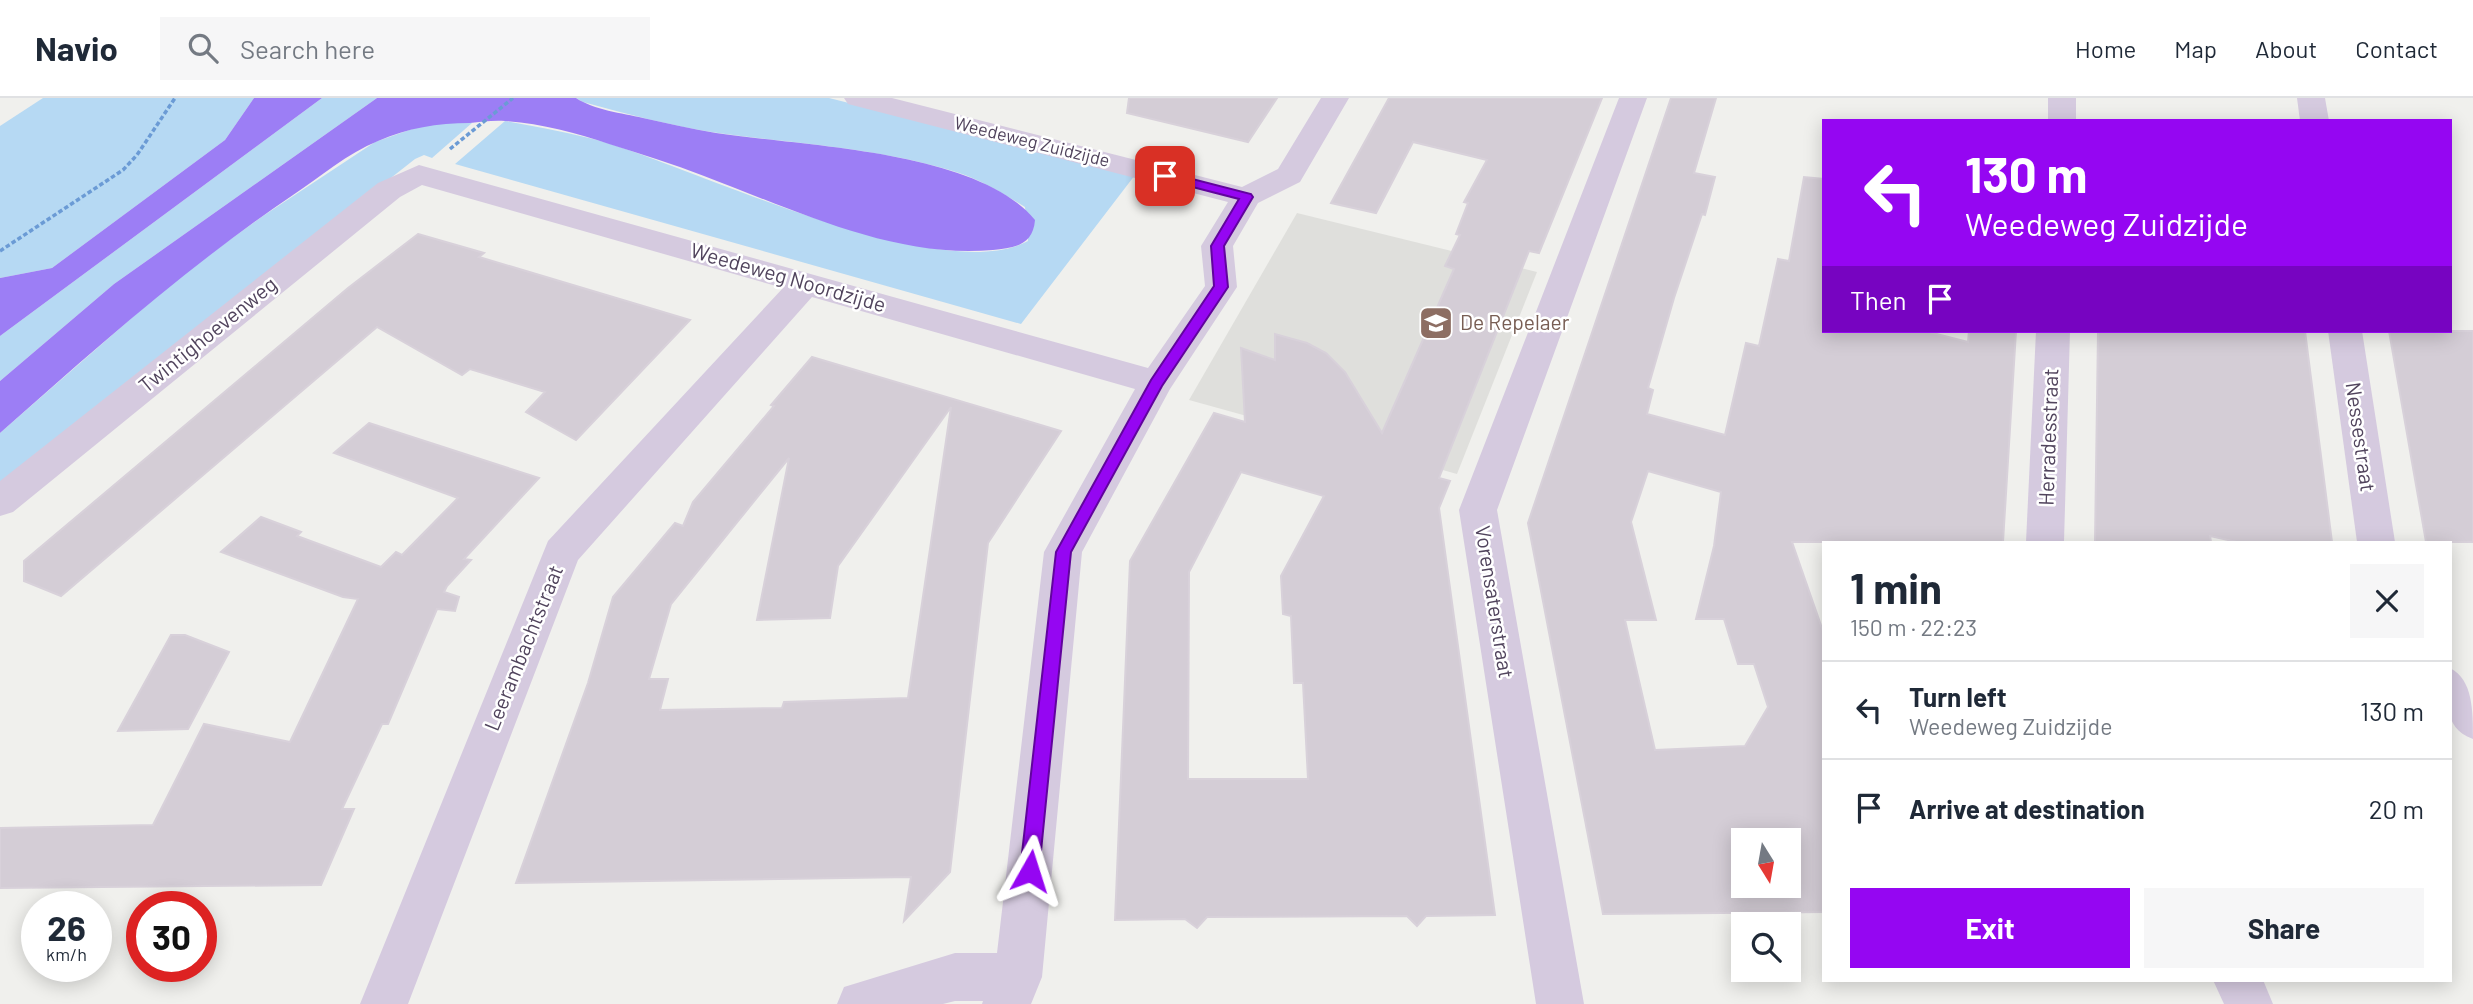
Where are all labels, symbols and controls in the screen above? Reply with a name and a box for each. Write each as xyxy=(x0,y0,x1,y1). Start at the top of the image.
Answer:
search box xyxy=(160,17,650,80)
text: Navio xyxy=(35,28,118,68)
icon: search xyxy=(184,29,222,67)
text: Search here xyxy=(240,33,375,64)
text: Home xyxy=(2075,34,2136,63)
text: Map xyxy=(2174,34,2217,63)
text: About xyxy=(2255,34,2317,63)
text: Contact xyxy=(2355,34,2438,63)
street label: Weedeweg Zuidzijde xyxy=(952,111,1112,171)
text: 130 m xyxy=(1965,144,2087,203)
pin xyxy=(1135,146,1195,206)
icon: left xyxy=(1850,147,1941,238)
icon: arrive xyxy=(1146,157,1184,195)
text: Weedeweg Zuidzijde xyxy=(1965,204,2248,242)
street label: Weedeweg Noordzijde xyxy=(688,237,889,316)
street label: Twintighoevenweg xyxy=(133,271,281,397)
icon: arrive xyxy=(1921,280,1959,318)
text: Then xyxy=(1850,284,1907,315)
school or university icon: De Repelaer xyxy=(1417,304,1455,342)
place label: De Repelaer xyxy=(1460,309,1570,334)
street label: Herradesstraat xyxy=(2033,368,2062,506)
street label: Nessestraat xyxy=(2341,380,2382,493)
street label: Vorensaterstraat xyxy=(1471,524,1520,680)
street label: Leerambachtstraat xyxy=(478,561,567,734)
text: 1 min xyxy=(1850,562,1942,612)
button: close xyxy=(2350,564,2424,638)
text: 150 m · 22:23 xyxy=(1850,613,1977,641)
text: Turn left xyxy=(1909,681,2007,712)
icon: left xyxy=(1850,691,1888,729)
text: 130 m xyxy=(2360,695,2424,726)
text: Weedeweg Zuidzijde xyxy=(1909,712,2112,740)
icon: arrive xyxy=(1850,789,1888,827)
text: Arrive at destination xyxy=(1909,793,2145,824)
text: 20 m xyxy=(2369,793,2424,824)
north arrow xyxy=(1731,828,1801,898)
map controls xyxy=(1731,828,1801,982)
position arrow xyxy=(993,834,1067,908)
button: Exit xyxy=(1850,888,2130,968)
button: Share xyxy=(2144,888,2424,968)
speed limit sign: 30 xyxy=(126,891,217,982)
text: 26 xyxy=(47,906,86,948)
button: search xyxy=(1731,912,1801,982)
text: km/h xyxy=(46,943,87,965)

